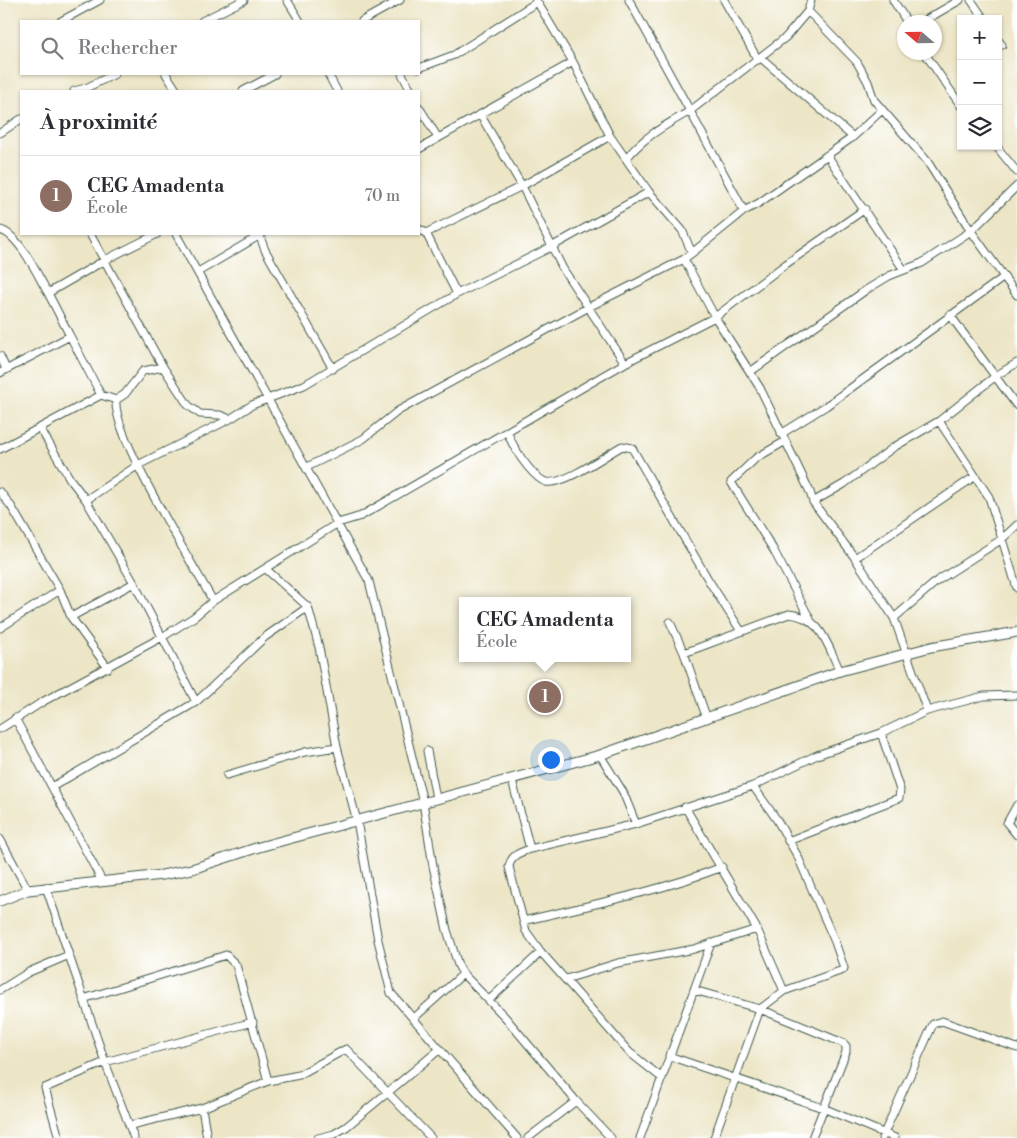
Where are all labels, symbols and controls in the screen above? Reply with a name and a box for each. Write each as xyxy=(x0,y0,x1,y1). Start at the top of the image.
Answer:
north arrow xyxy=(897,15,942,60)
map controls xyxy=(957,15,1002,150)
button: + xyxy=(957,15,1002,60)
search box xyxy=(20,20,420,75)
icon: search xyxy=(38,34,66,62)
text: Rechercher xyxy=(78,36,177,60)
button: − xyxy=(957,60,1002,105)
button: layers xyxy=(957,105,1002,150)
text: À proximité xyxy=(40,110,157,136)
text: CEG Amadenta xyxy=(87,174,224,198)
text: 1 xyxy=(52,186,60,206)
text: 70 m xyxy=(364,186,400,206)
text: École xyxy=(87,198,128,218)
popup xyxy=(459,597,631,662)
text: CEG Amadenta xyxy=(476,608,614,632)
text: École xyxy=(476,632,517,652)
pin: 1 xyxy=(529,678,561,716)
your location xyxy=(538,747,564,773)

